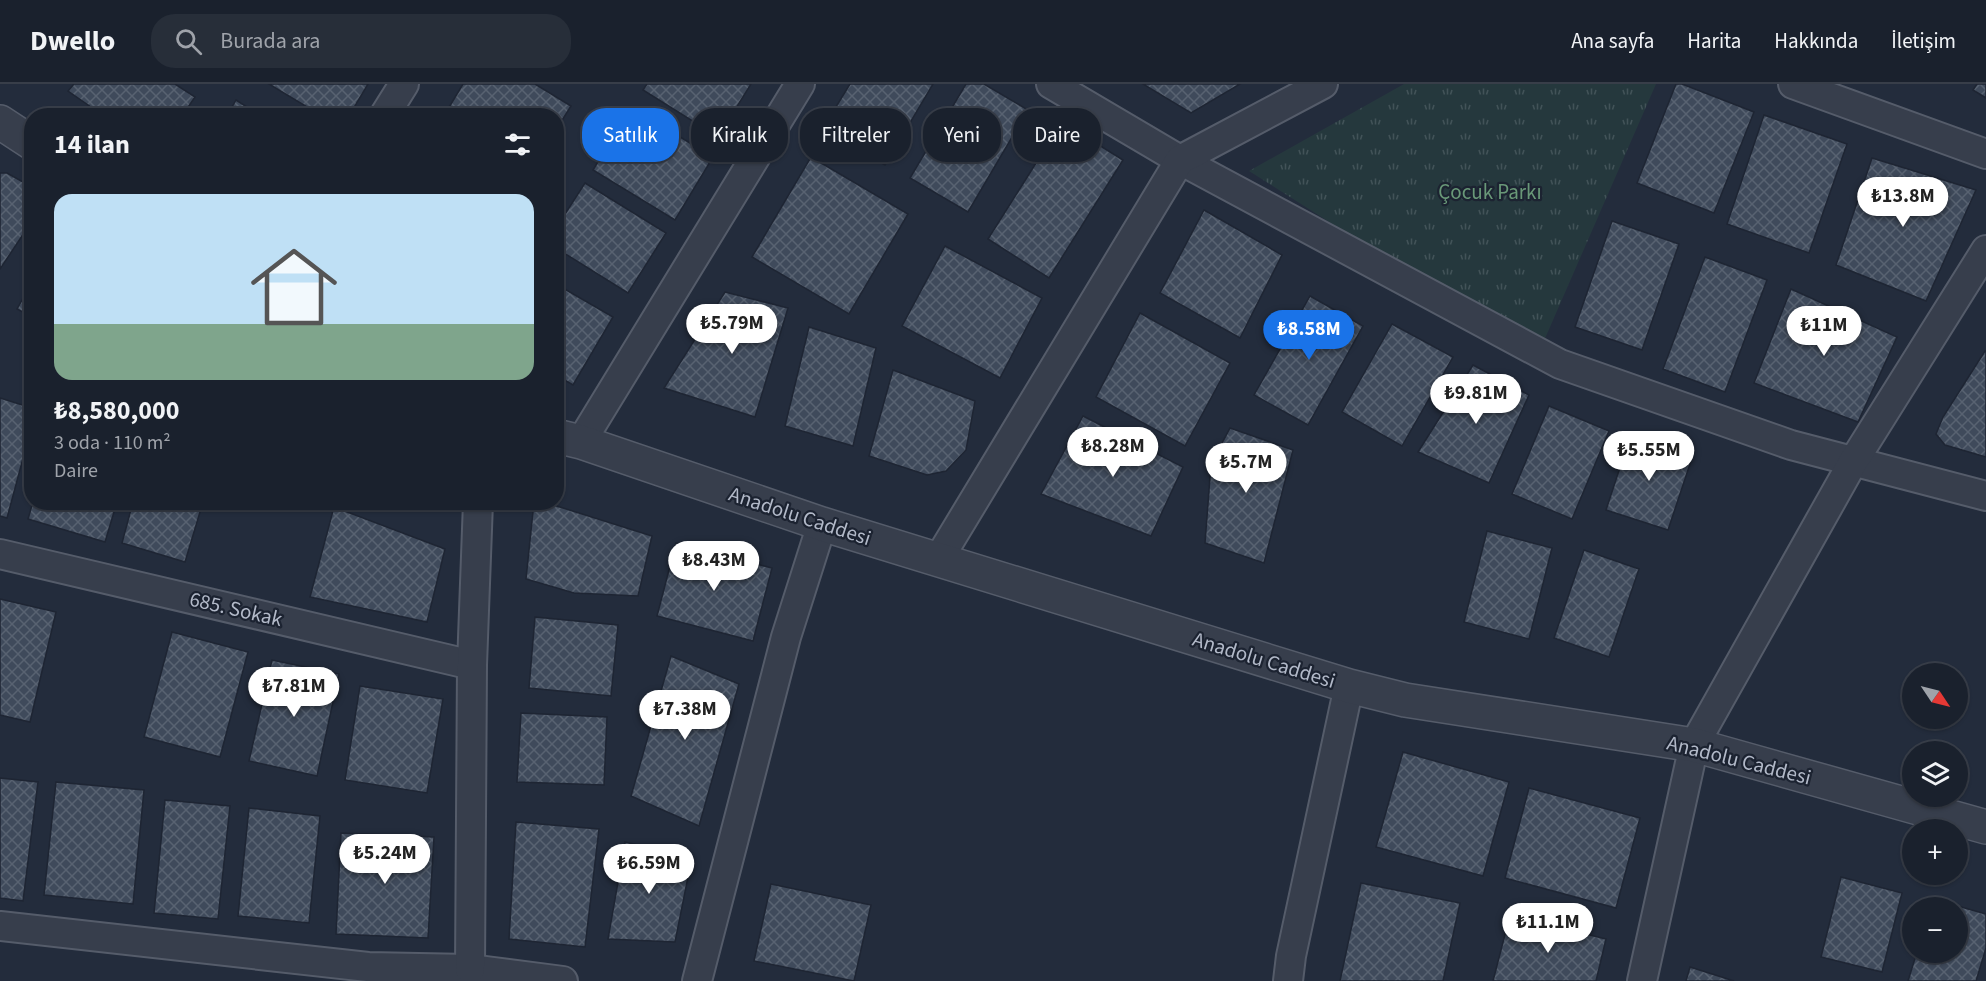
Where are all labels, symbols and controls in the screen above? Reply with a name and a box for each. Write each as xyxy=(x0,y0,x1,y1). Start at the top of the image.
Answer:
search box xyxy=(151,14,571,68)
text: Dwello xyxy=(30,21,115,61)
icon: search xyxy=(172,25,205,58)
text: Burada ara xyxy=(220,25,320,57)
text: Ana sayfa xyxy=(1571,26,1654,56)
text: Harita xyxy=(1687,26,1741,56)
text: Hakkında xyxy=(1774,26,1858,56)
text: İletişim xyxy=(1891,26,1956,56)
chip: Satılık xyxy=(582,108,679,162)
chip: Kiralık xyxy=(691,108,788,162)
chip: Filtreler xyxy=(800,108,911,162)
chip: Yeni xyxy=(923,108,1001,162)
chip: Daire xyxy=(1013,108,1101,162)
text: 14 ilan xyxy=(54,126,130,163)
icon: filters xyxy=(501,128,534,161)
park label: Çocuk Parkı xyxy=(1438,177,1542,207)
pin: ₺13.8M xyxy=(1854,177,1952,228)
text: ₺13.8M xyxy=(1871,182,1935,210)
icon: home xyxy=(240,233,348,341)
pin: ₺5.79M xyxy=(683,304,781,355)
pin: ₺11M xyxy=(1788,306,1860,357)
text: ₺5.79M xyxy=(700,309,764,337)
pin: ₺8.58M xyxy=(1260,310,1358,361)
text: ₺11M xyxy=(1801,311,1847,339)
text: ₺8.58M xyxy=(1277,315,1341,343)
pin: ₺9.81M xyxy=(1427,374,1525,425)
text: ₺9.81M xyxy=(1444,379,1508,407)
text: ₺8,580,000 xyxy=(54,392,179,429)
pin: ₺8.28M xyxy=(1064,427,1162,478)
text: 3 oda · 110 m² xyxy=(54,429,171,457)
pin: ₺5.55M xyxy=(1600,431,1698,482)
text: ₺8.28M xyxy=(1081,432,1145,460)
text: ₺5.55M xyxy=(1617,436,1681,464)
pin: ₺5.7M xyxy=(1204,443,1288,494)
text: ₺5.7M xyxy=(1220,448,1272,476)
text: Daire xyxy=(54,457,98,485)
street label: Anadolu Caddesi xyxy=(725,479,875,553)
pin: ₺8.43M xyxy=(665,541,763,592)
text: ₺8.43M xyxy=(682,546,746,574)
street label: 685. Sokak xyxy=(187,584,286,634)
street label: Anadolu Caddesi xyxy=(1189,624,1339,696)
north arrow xyxy=(1902,663,1968,729)
map controls xyxy=(1902,663,1968,963)
pin: ₺7.81M xyxy=(245,667,343,718)
text: ₺7.81M xyxy=(262,672,326,700)
pin: ₺7.38M xyxy=(636,690,734,741)
text: ₺7.38M xyxy=(653,695,717,723)
street label: Anadolu Caddesi xyxy=(1664,728,1814,792)
button: layers xyxy=(1902,741,1968,807)
button: + xyxy=(1902,819,1968,885)
pin: ₺5.24M xyxy=(336,834,434,885)
text: ₺5.24M xyxy=(353,839,417,867)
pin: ₺6.59M xyxy=(600,844,698,895)
text: ₺6.59M xyxy=(617,849,681,877)
button: − xyxy=(1902,897,1968,963)
pin: ₺11.1M xyxy=(1499,903,1597,954)
text: ₺11.1M xyxy=(1516,908,1580,936)

